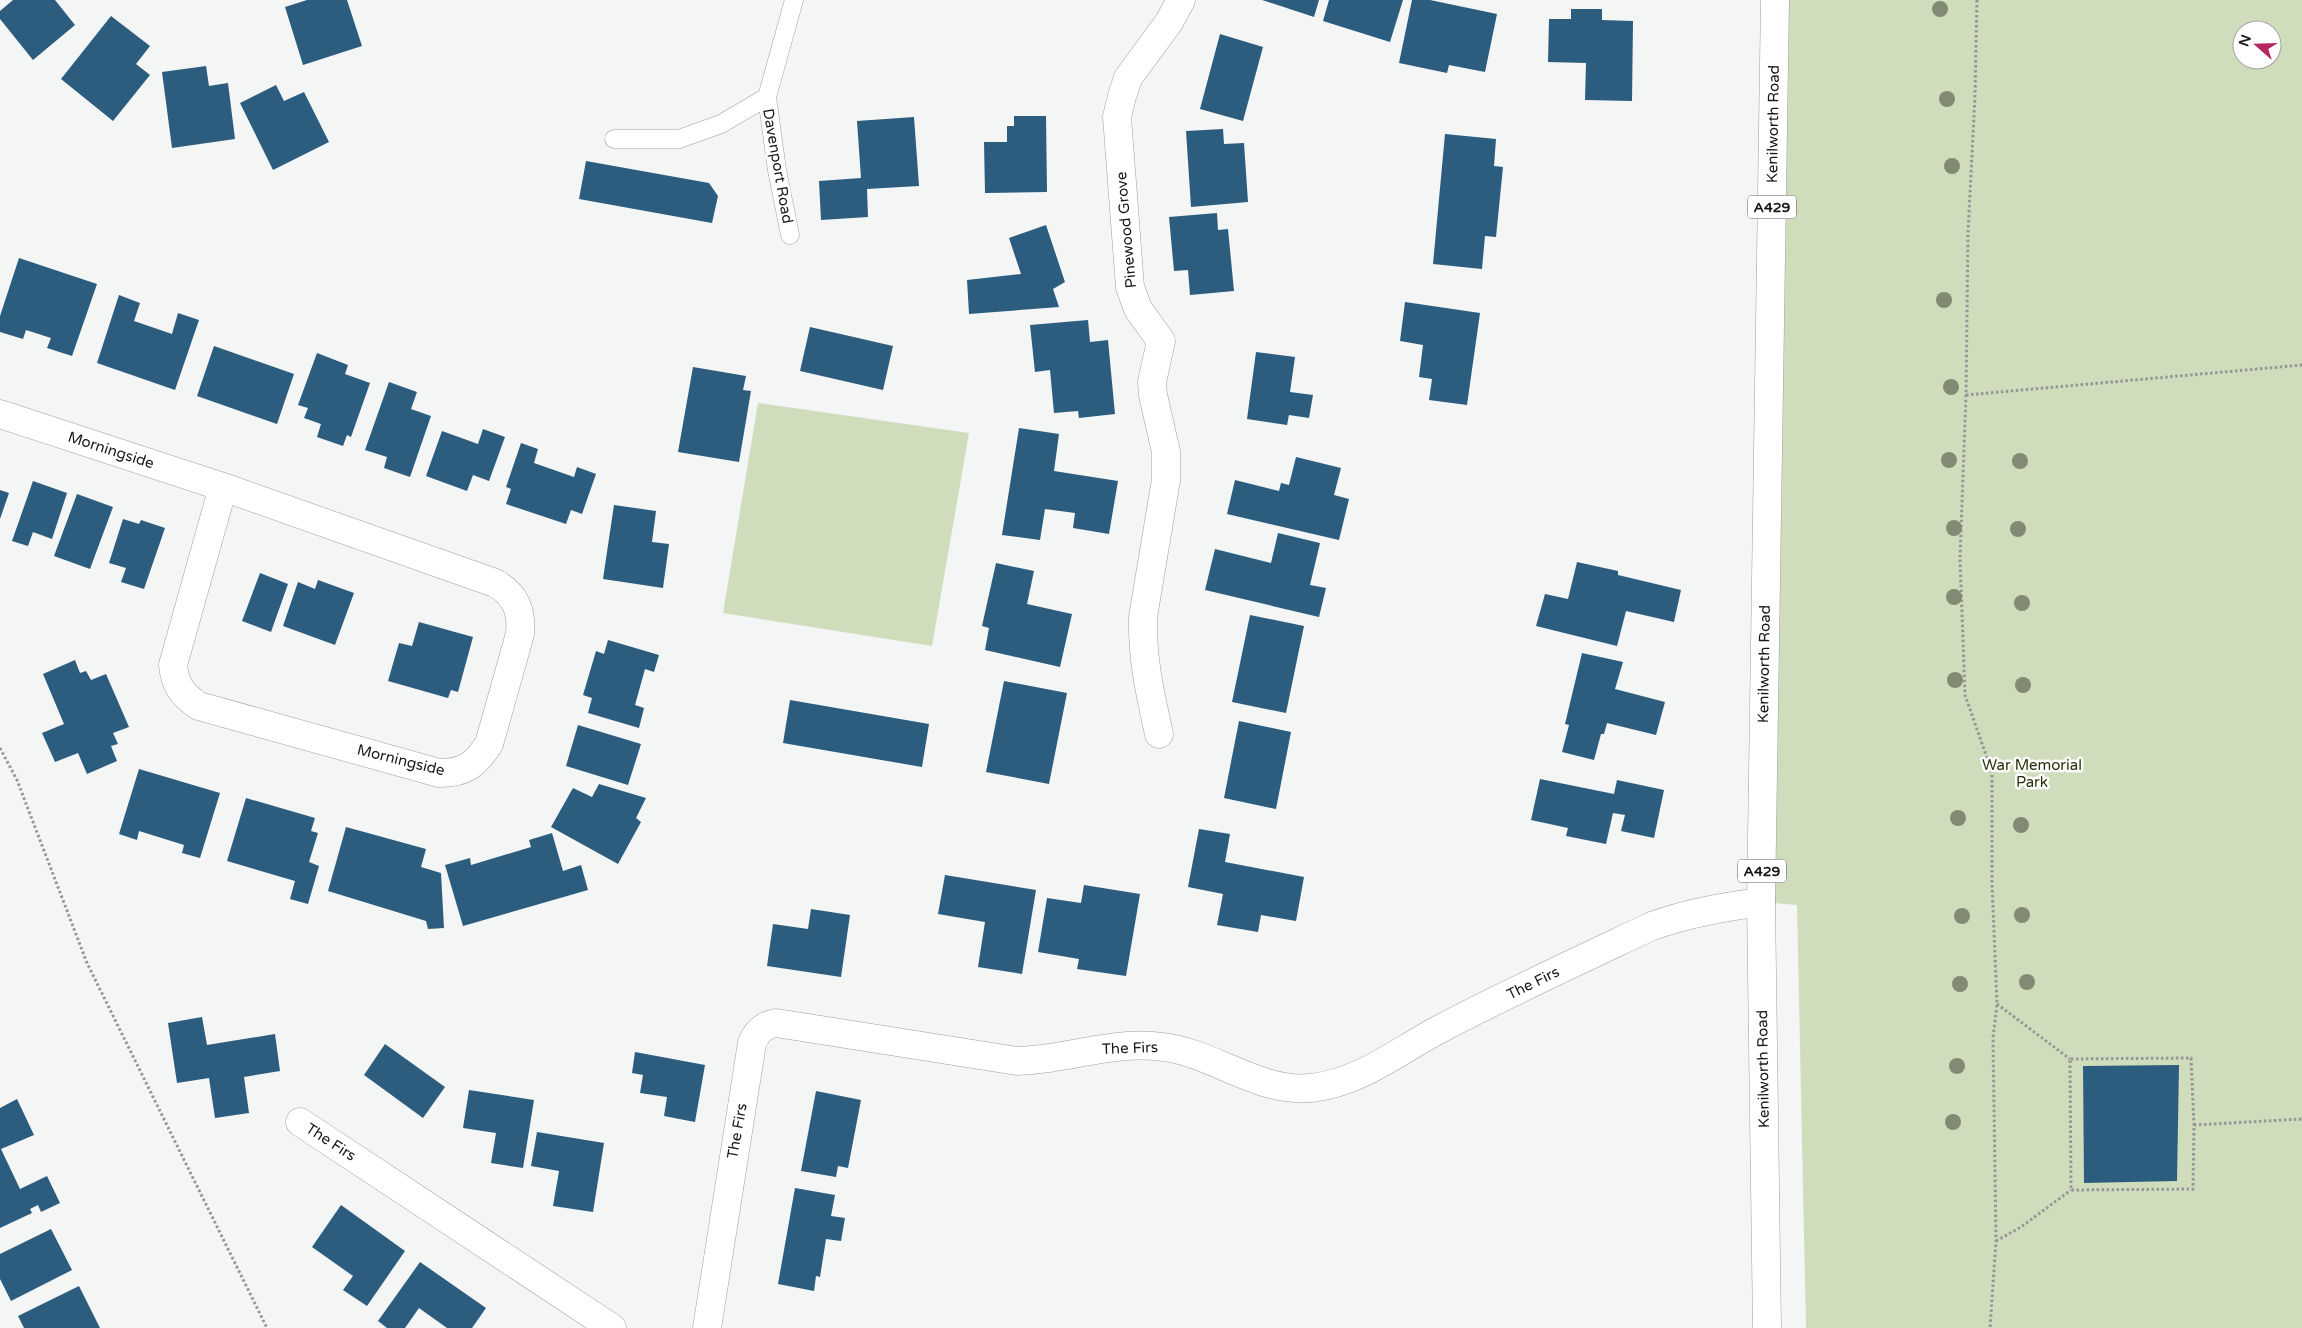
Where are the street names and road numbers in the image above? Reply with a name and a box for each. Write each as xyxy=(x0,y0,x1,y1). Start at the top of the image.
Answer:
street label: Kenilworth Road xyxy=(1763,65,1783,183)
street label: Davenport Road xyxy=(759,107,797,225)
street label: Pinewood Grove xyxy=(1112,171,1140,289)
road number: A429 xyxy=(1748,196,1796,218)
street label: Morningside xyxy=(66,428,156,472)
street label: Kenilworth Road xyxy=(1754,605,1774,723)
street label: Morningside xyxy=(355,740,447,780)
road number: A429 xyxy=(1738,859,1786,882)
street label: The Firs xyxy=(1504,963,1562,1003)
street label: Kenilworth Road xyxy=(1753,1010,1773,1128)
street label: The Firs xyxy=(1102,1038,1158,1058)
street label: The Firs xyxy=(723,1102,751,1160)
street label: The Firs xyxy=(303,1119,359,1165)

